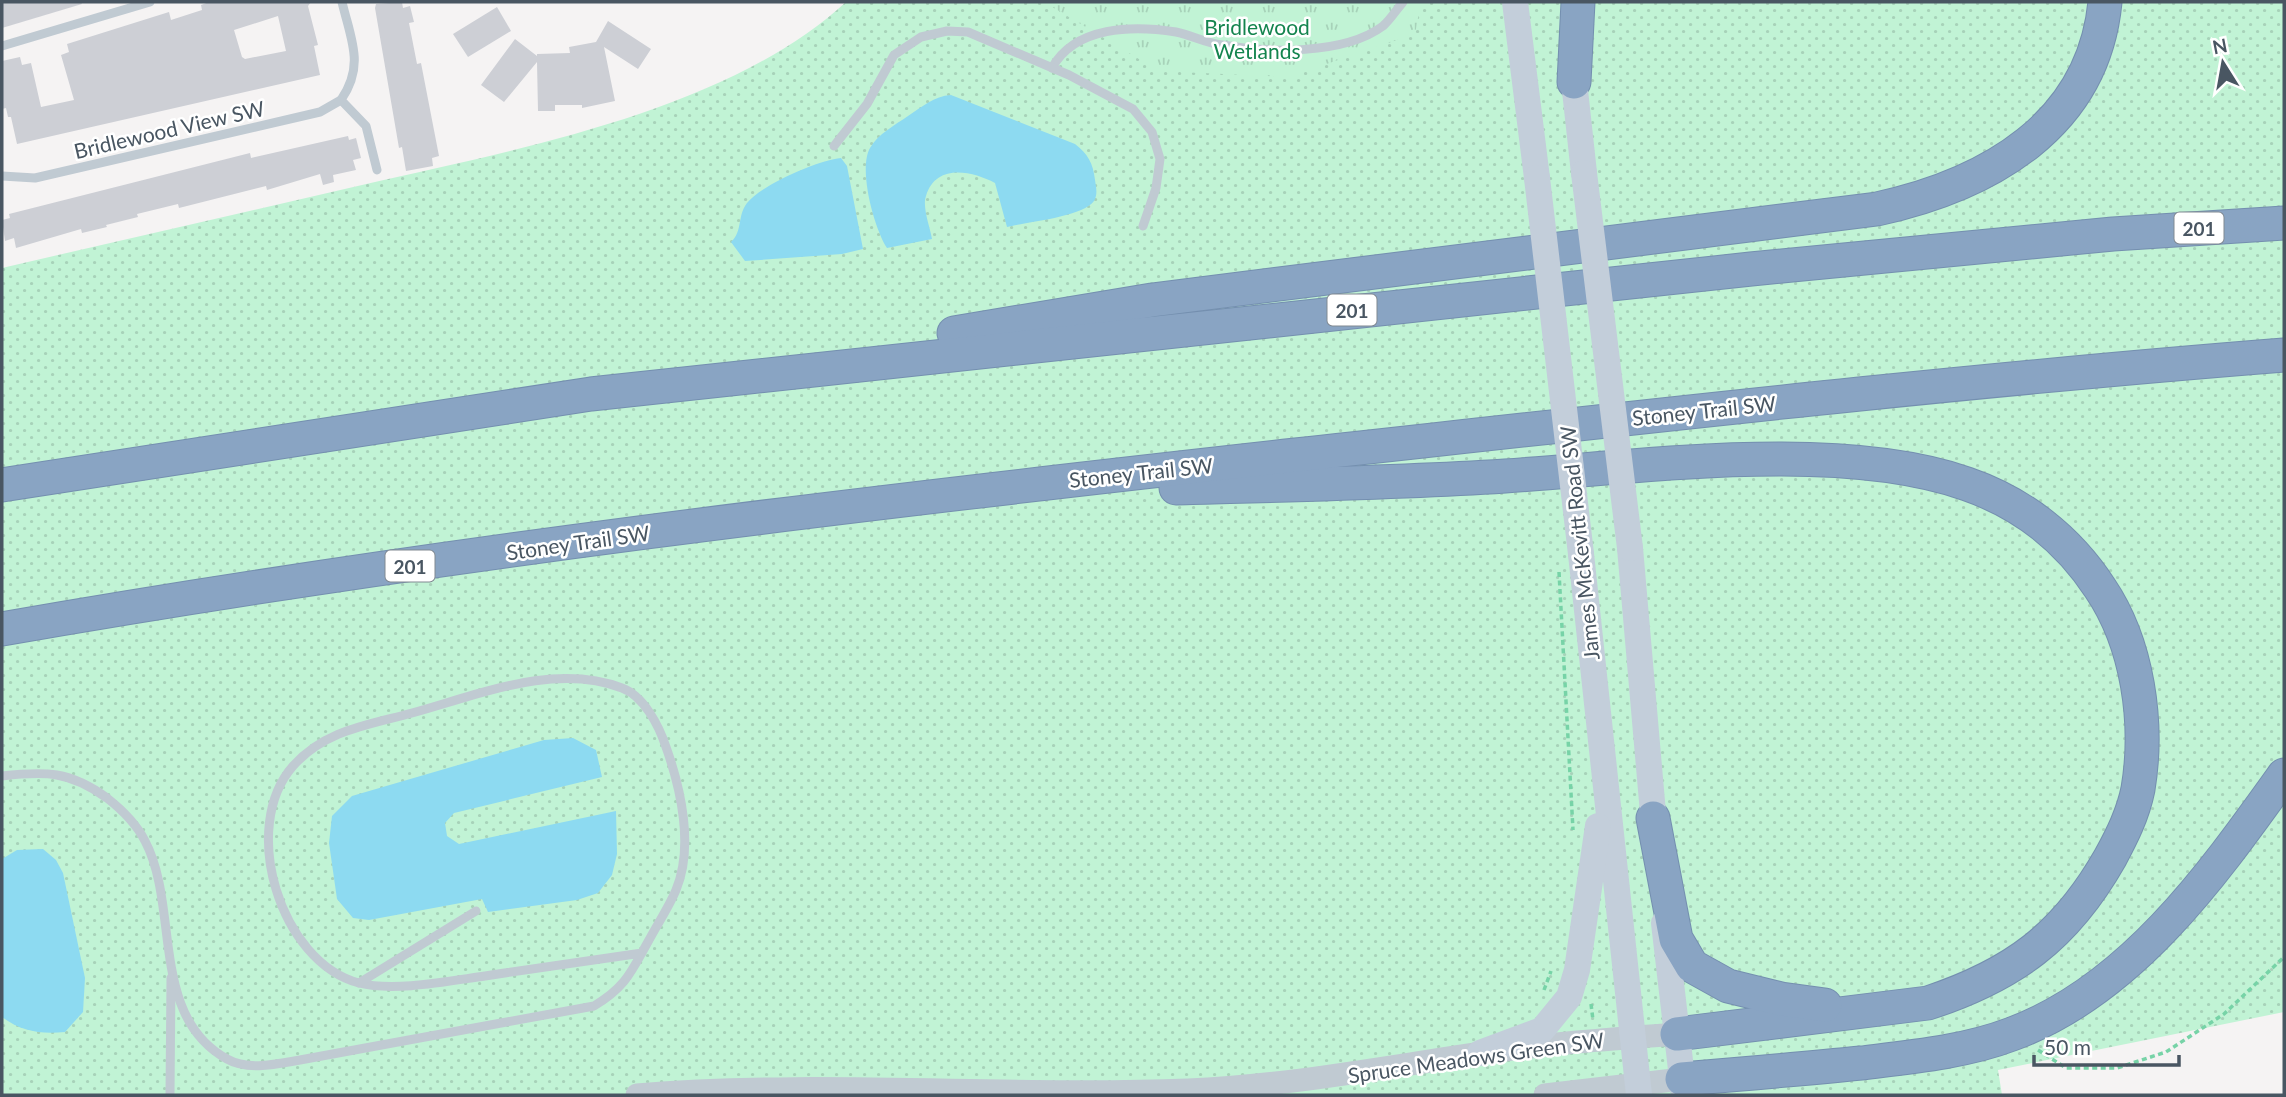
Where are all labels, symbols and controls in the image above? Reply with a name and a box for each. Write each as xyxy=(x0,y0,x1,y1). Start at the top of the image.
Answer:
park label: Bridlewood Wetlands xyxy=(1204,14,1310,63)
north arrow xyxy=(2188,28,2258,98)
text: N xyxy=(2210,33,2229,59)
street label: Bridlewood View SW xyxy=(71,95,267,163)
road number: 201 xyxy=(2174,212,2224,244)
road number: 201 xyxy=(1328,294,1376,326)
street label: Stoney Trail SW xyxy=(1631,390,1777,430)
street label: James McKevitt Road SW xyxy=(1554,424,1604,661)
street label: Stoney Trail SW xyxy=(1068,452,1214,492)
street label: Stoney Trail SW xyxy=(505,520,651,564)
road number: 201 xyxy=(386,551,434,582)
scale bar xyxy=(2034,1024,2179,1068)
street label: Spruce Meadows Green SW xyxy=(1346,1027,1606,1087)
text: 50 m xyxy=(2044,1034,2091,1059)

